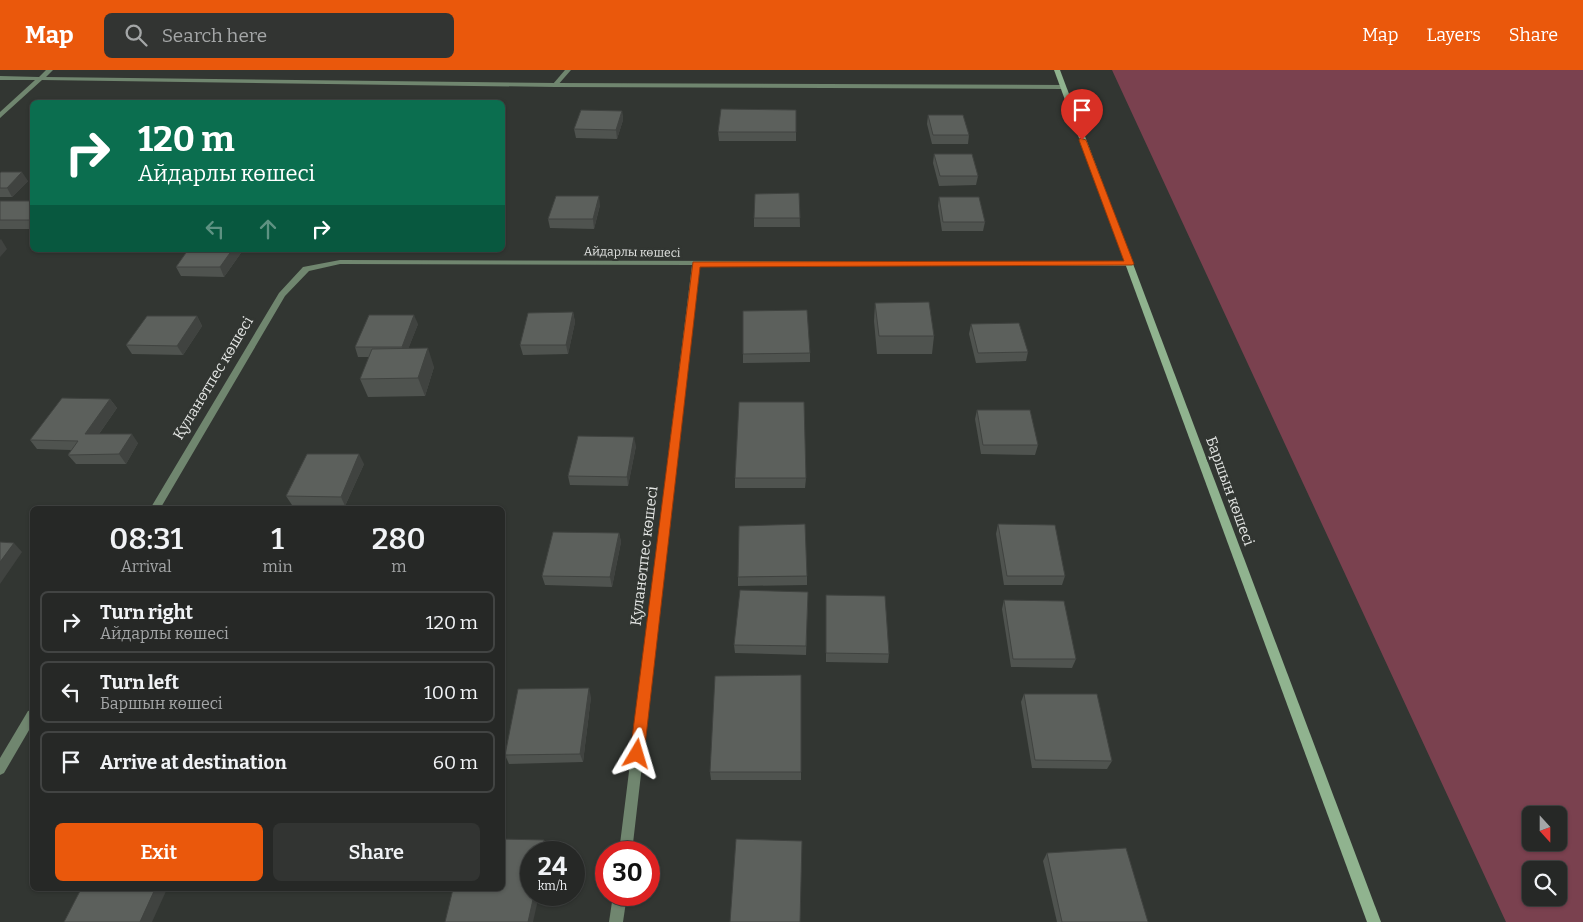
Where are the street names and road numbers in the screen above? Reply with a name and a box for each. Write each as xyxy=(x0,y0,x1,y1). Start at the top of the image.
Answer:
street label: Айдарлы көшесі xyxy=(584,244,681,260)
street label: Қуланөтпес көшесі xyxy=(169,313,257,443)
street label: Баршын көшесі xyxy=(1202,434,1258,549)
street label: Қуланөтпес көшесі xyxy=(627,485,662,627)

